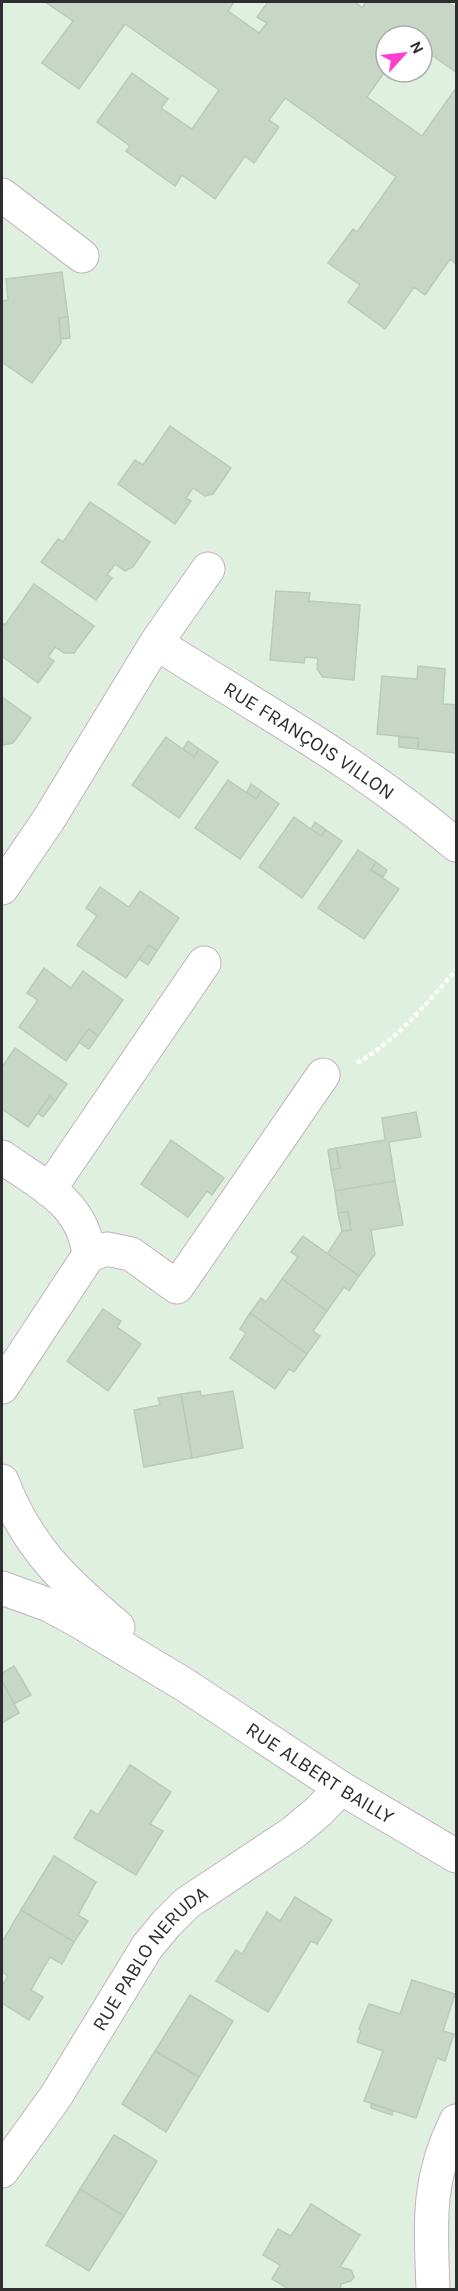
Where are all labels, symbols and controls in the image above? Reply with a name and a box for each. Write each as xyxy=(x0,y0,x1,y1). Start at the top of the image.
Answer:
north arrow xyxy=(374,24,434,84)
text: N xyxy=(406,38,428,57)
street label: RUE FRANÇOIS VILLON xyxy=(219,677,399,805)
street label: RUE ALBERT BAILLY xyxy=(242,1718,398,1829)
street label: RUE PABLO NERUDA xyxy=(88,1882,212,2035)

